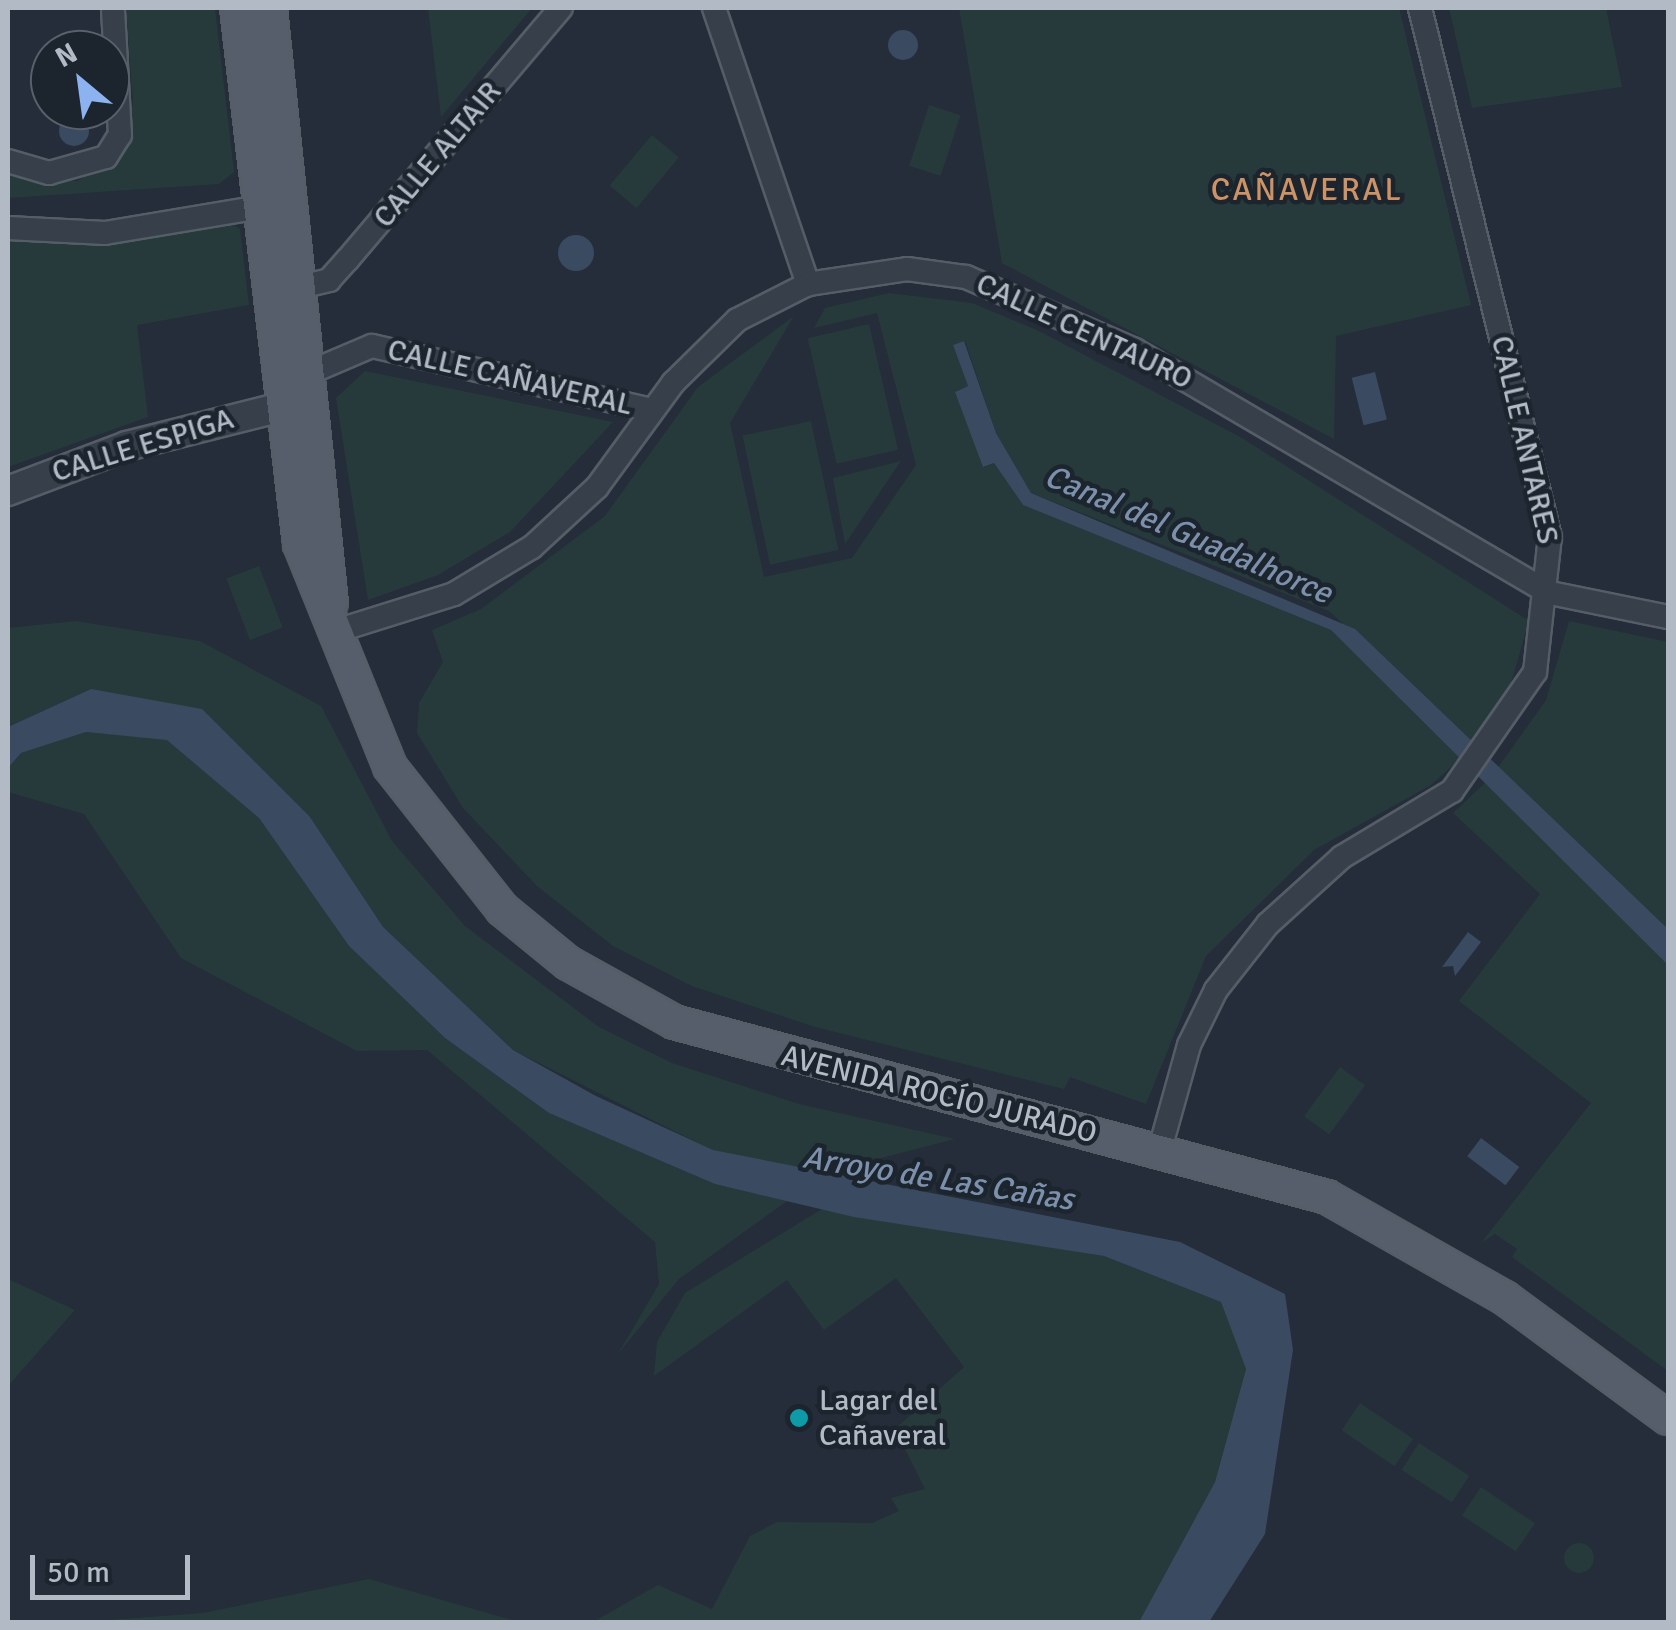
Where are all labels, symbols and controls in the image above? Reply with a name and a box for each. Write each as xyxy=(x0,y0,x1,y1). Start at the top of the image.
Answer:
north arrow xyxy=(30,30,130,130)
text: N xyxy=(50,36,83,75)
street label: CALLE ALTAIR xyxy=(367,75,509,235)
district label: CAÑAVERAL xyxy=(1211,171,1403,209)
street label: CALLE CENTAURO xyxy=(970,266,1198,398)
street label: CALLE CAÑAVERAL xyxy=(384,332,636,424)
street label: CALLE ANTARES xyxy=(1483,332,1565,548)
street label: CALLE ESPIGA xyxy=(48,401,238,491)
water label: Canal del Guadalhorce xyxy=(1039,457,1337,613)
street label: AVENIDA ROCÍO JURADO xyxy=(778,1038,1100,1152)
water label: Arroyo de Las Cañas xyxy=(800,1139,1076,1219)
place label: Lagar del Cañaveral xyxy=(819,1383,946,1454)
marker: Lagar del Cañaveral xyxy=(788,1407,810,1429)
scale bar xyxy=(35,1535,195,1597)
text: 50 m xyxy=(47,1554,110,1591)

